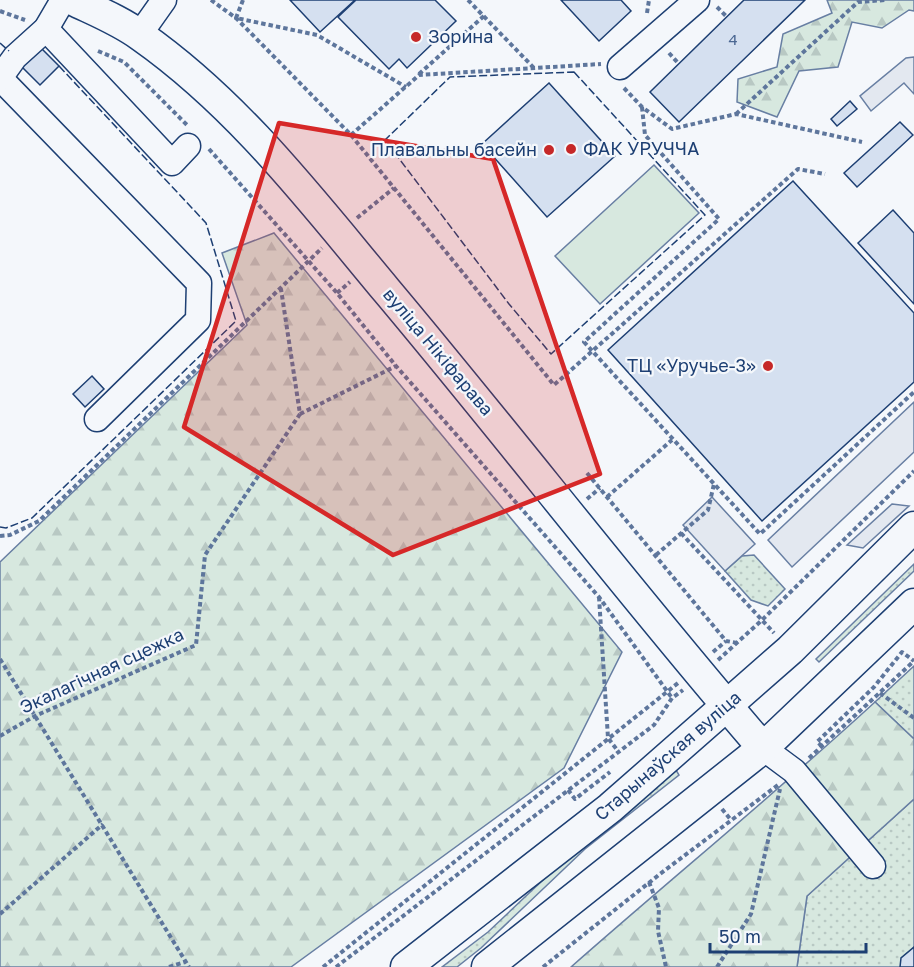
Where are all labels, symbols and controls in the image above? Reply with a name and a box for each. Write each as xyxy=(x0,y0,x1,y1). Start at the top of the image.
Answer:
place label: Зорина xyxy=(428,25,494,47)
marker: Зорина xyxy=(409,30,423,44)
house number: 4 xyxy=(728,30,738,48)
place label: ФАК УРУЧЧА xyxy=(583,137,699,159)
place label: Плавальны басейн xyxy=(371,138,537,160)
marker: ФАК УРУЧЧА xyxy=(564,142,578,156)
marker: Плавальны басейн xyxy=(542,143,556,157)
street label: вуліца Нікіфарава xyxy=(379,283,499,420)
place label: ТЦ «Уручье-3» xyxy=(627,354,756,376)
marker: ТЦ «Уручье-3» xyxy=(761,359,775,373)
street label: Экалагічная сцежка xyxy=(16,622,187,718)
street label: Старынаўская вуліца xyxy=(590,686,745,825)
scale bar xyxy=(710,916,866,954)
text: 50 m xyxy=(719,925,761,947)

